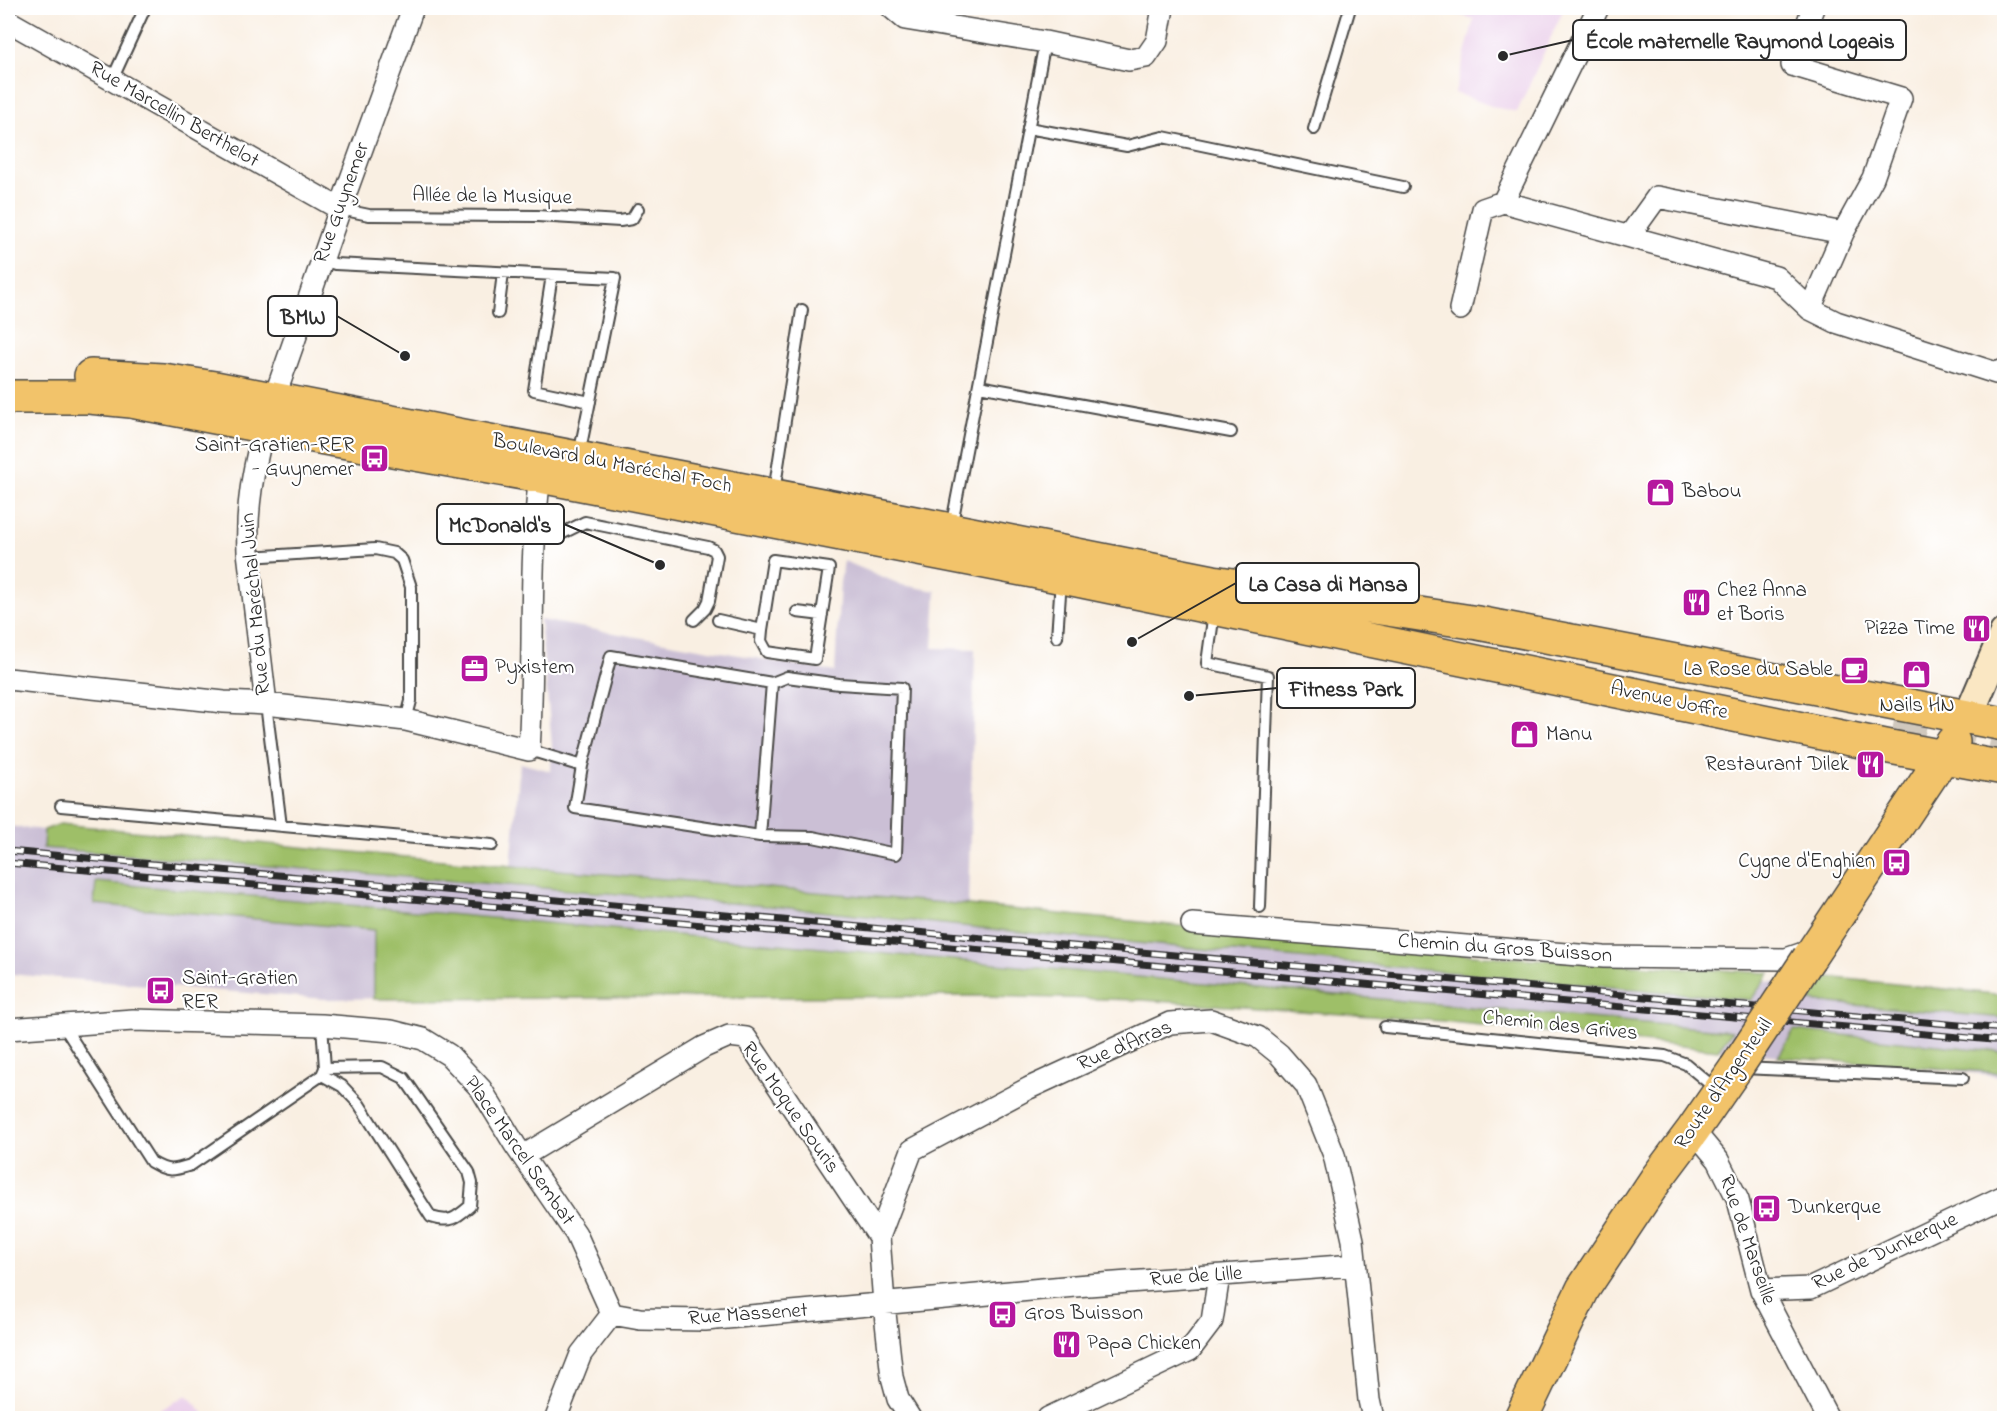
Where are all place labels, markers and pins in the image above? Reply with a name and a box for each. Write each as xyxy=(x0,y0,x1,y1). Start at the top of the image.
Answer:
callout: École maternelle Raymond Logeais xyxy=(1573,20,1906,60)
callout: BMW xyxy=(268,296,337,336)
place label: Saint-Gratien-RER - Guynemer xyxy=(195,431,354,487)
bus stop icon: Saint-Gratien-RER - Guynemer xyxy=(359,442,391,474)
shop icon: Babou xyxy=(1645,476,1677,508)
place label: Babou xyxy=(1681,477,1741,507)
callout: McDonald's xyxy=(437,504,564,544)
callout: La Casa di Mansa xyxy=(1236,563,1419,603)
place label: Chez Anna et Boris xyxy=(1717,576,1807,630)
restaurant icon: Chez Anna et Boris xyxy=(1680,587,1712,619)
restaurant icon: Pizza Time xyxy=(1960,613,1992,645)
place label: Pizza Time xyxy=(1865,614,1956,644)
office icon: Pyxistem xyxy=(458,652,490,684)
place label: Pyxistem xyxy=(495,653,574,685)
cafe icon: La Rose du Sable xyxy=(1838,654,1870,686)
place label: La Rose du Sable xyxy=(1684,655,1834,685)
shop icon: Nails HN xyxy=(1901,659,1933,691)
callout: Fitness Park xyxy=(1277,668,1415,708)
place label: Nails HN xyxy=(1879,691,1955,721)
shop icon: Manu xyxy=(1509,719,1541,751)
place label: Manu xyxy=(1546,720,1592,750)
restaurant icon: Restaurant Dilek xyxy=(1854,749,1886,781)
place label: Restaurant Dilek xyxy=(1705,750,1850,780)
bus stop icon: Cygne d'Enghien xyxy=(1880,846,1912,878)
place label: Cygne d'Enghien xyxy=(1738,847,1875,879)
place label: Saint-Gratien RER xyxy=(182,964,298,1018)
bus stop icon: Saint-Gratien RER xyxy=(145,975,177,1007)
bus stop icon: Dunkerque xyxy=(1751,1192,1783,1224)
place label: Dunkerque xyxy=(1787,1193,1882,1223)
bus stop icon: Gros Buisson xyxy=(987,1298,1019,1330)
place label: Gros Buisson xyxy=(1024,1299,1143,1329)
restaurant icon: Papa Chicken xyxy=(1050,1328,1082,1360)
place label: Papa Chicken xyxy=(1087,1329,1201,1359)

